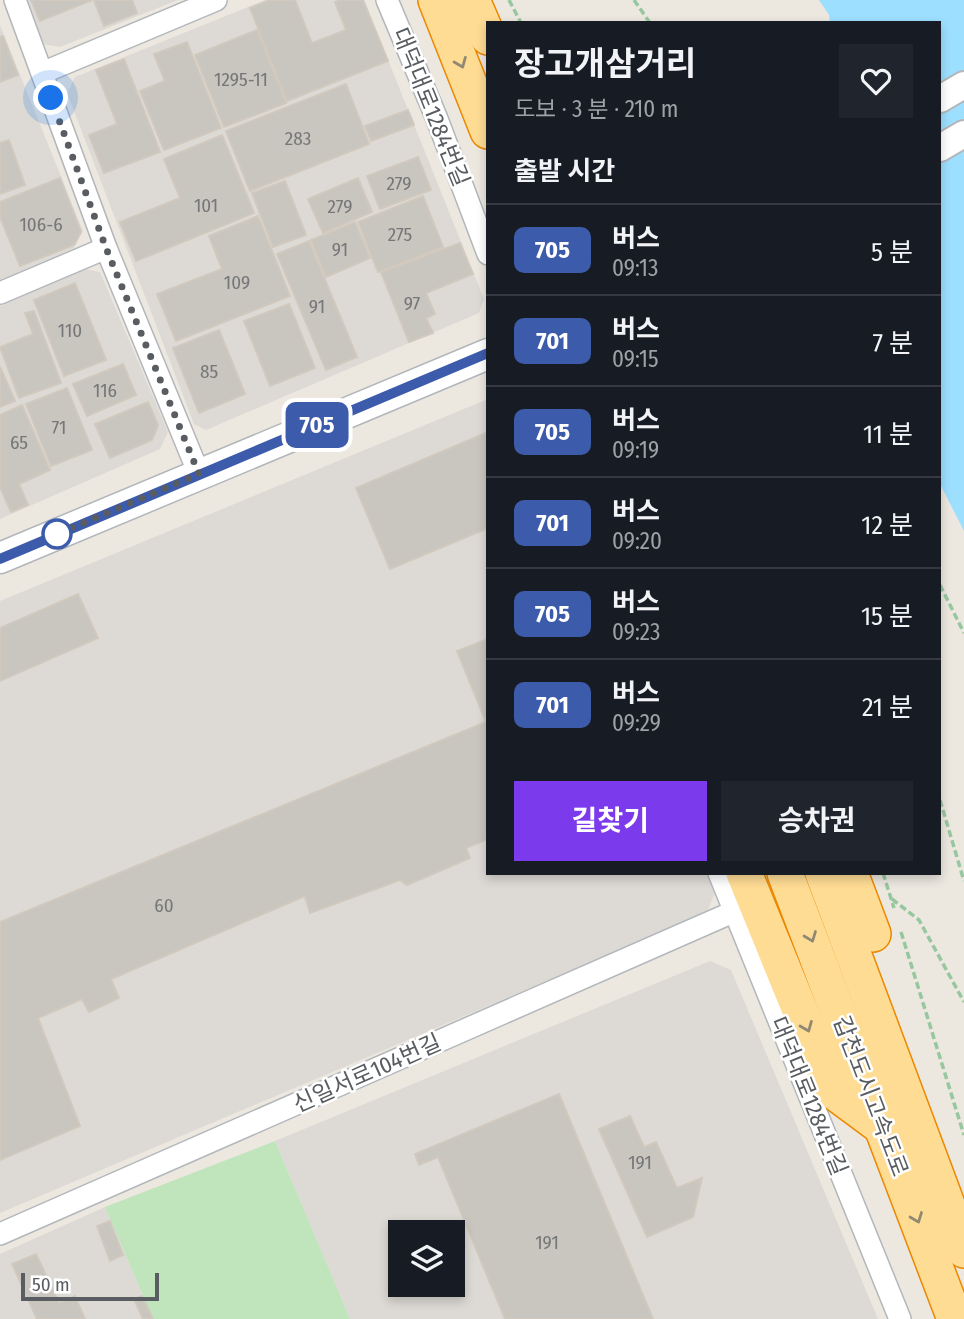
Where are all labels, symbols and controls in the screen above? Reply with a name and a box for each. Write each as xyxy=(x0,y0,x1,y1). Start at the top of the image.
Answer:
street label: 대덕대로1284번길 xyxy=(386,24,476,190)
text: 장고개삼거리 xyxy=(514,44,696,84)
button: heart xyxy=(839,44,913,118)
one-way arrow xyxy=(453,57,467,69)
house number: 1295-11 xyxy=(214,68,268,91)
your location xyxy=(33,80,68,115)
text: 도보 · 3 분 · 210 m xyxy=(514,95,678,123)
house number: 283 xyxy=(285,127,311,150)
text: 출발 시간 xyxy=(514,156,615,187)
house number: 279 xyxy=(387,172,411,195)
house number: 101 xyxy=(194,194,218,217)
house number: 279 xyxy=(328,195,352,218)
house number: 106-6 xyxy=(19,213,63,236)
house number: 275 xyxy=(388,223,412,246)
text: 버스 xyxy=(612,223,660,254)
text: 705 xyxy=(535,236,570,264)
text: 5 분 xyxy=(871,237,913,268)
house number: 91 xyxy=(332,238,348,261)
text: 09:13 xyxy=(612,254,658,282)
house number: 109 xyxy=(224,271,250,294)
house number: 97 xyxy=(404,292,421,315)
house number: 91 xyxy=(309,295,325,318)
text: 버스 xyxy=(612,314,660,345)
house number: 110 xyxy=(58,319,82,342)
text: 701 xyxy=(536,327,569,355)
text: 7 분 xyxy=(872,328,913,359)
text: 09:15 xyxy=(612,345,658,373)
house number: 85 xyxy=(200,360,218,383)
house number: 116 xyxy=(93,379,117,402)
line badge: 705 xyxy=(277,402,357,448)
text: 버스 xyxy=(612,405,660,436)
text: 705 xyxy=(300,411,334,439)
house number: 71 xyxy=(52,416,66,439)
text: 705 xyxy=(535,418,570,446)
text: 11 분 xyxy=(863,419,913,450)
house number: 65 xyxy=(10,431,28,454)
text: 09:19 xyxy=(612,436,659,464)
text: 버스 xyxy=(612,496,660,527)
text: 701 xyxy=(536,509,569,537)
text: 12 분 xyxy=(861,510,913,541)
unlabelled marker xyxy=(42,519,72,549)
text: 09:20 xyxy=(612,527,662,555)
text: 버스 xyxy=(612,587,660,618)
text: 705 xyxy=(535,600,570,628)
text: 15 분 xyxy=(861,601,913,632)
text: 09:23 xyxy=(612,618,660,646)
text: 버스 xyxy=(612,678,660,709)
text: 701 xyxy=(536,691,569,719)
text: 21 분 xyxy=(862,692,913,723)
text: 09:29 xyxy=(612,709,661,737)
button: 길찾기 xyxy=(514,781,707,861)
button: 승차권 xyxy=(721,781,913,861)
house number: 60 xyxy=(154,894,174,917)
one-way arrow xyxy=(802,930,816,942)
street label: 갑천도시고속도로 xyxy=(828,1012,914,1180)
street label: 대덕대로1284번길 xyxy=(764,1013,854,1179)
one-way arrow xyxy=(798,1020,812,1032)
street label: 신일서로104번길 xyxy=(289,1028,445,1118)
house number: 191 xyxy=(628,1151,652,1174)
one-way arrow xyxy=(909,1212,923,1224)
map controls xyxy=(388,1220,465,1297)
button: layers xyxy=(388,1220,465,1297)
house number: 191 xyxy=(535,1231,559,1254)
scale bar xyxy=(21,1270,159,1302)
text: 50 m xyxy=(32,1273,70,1296)

